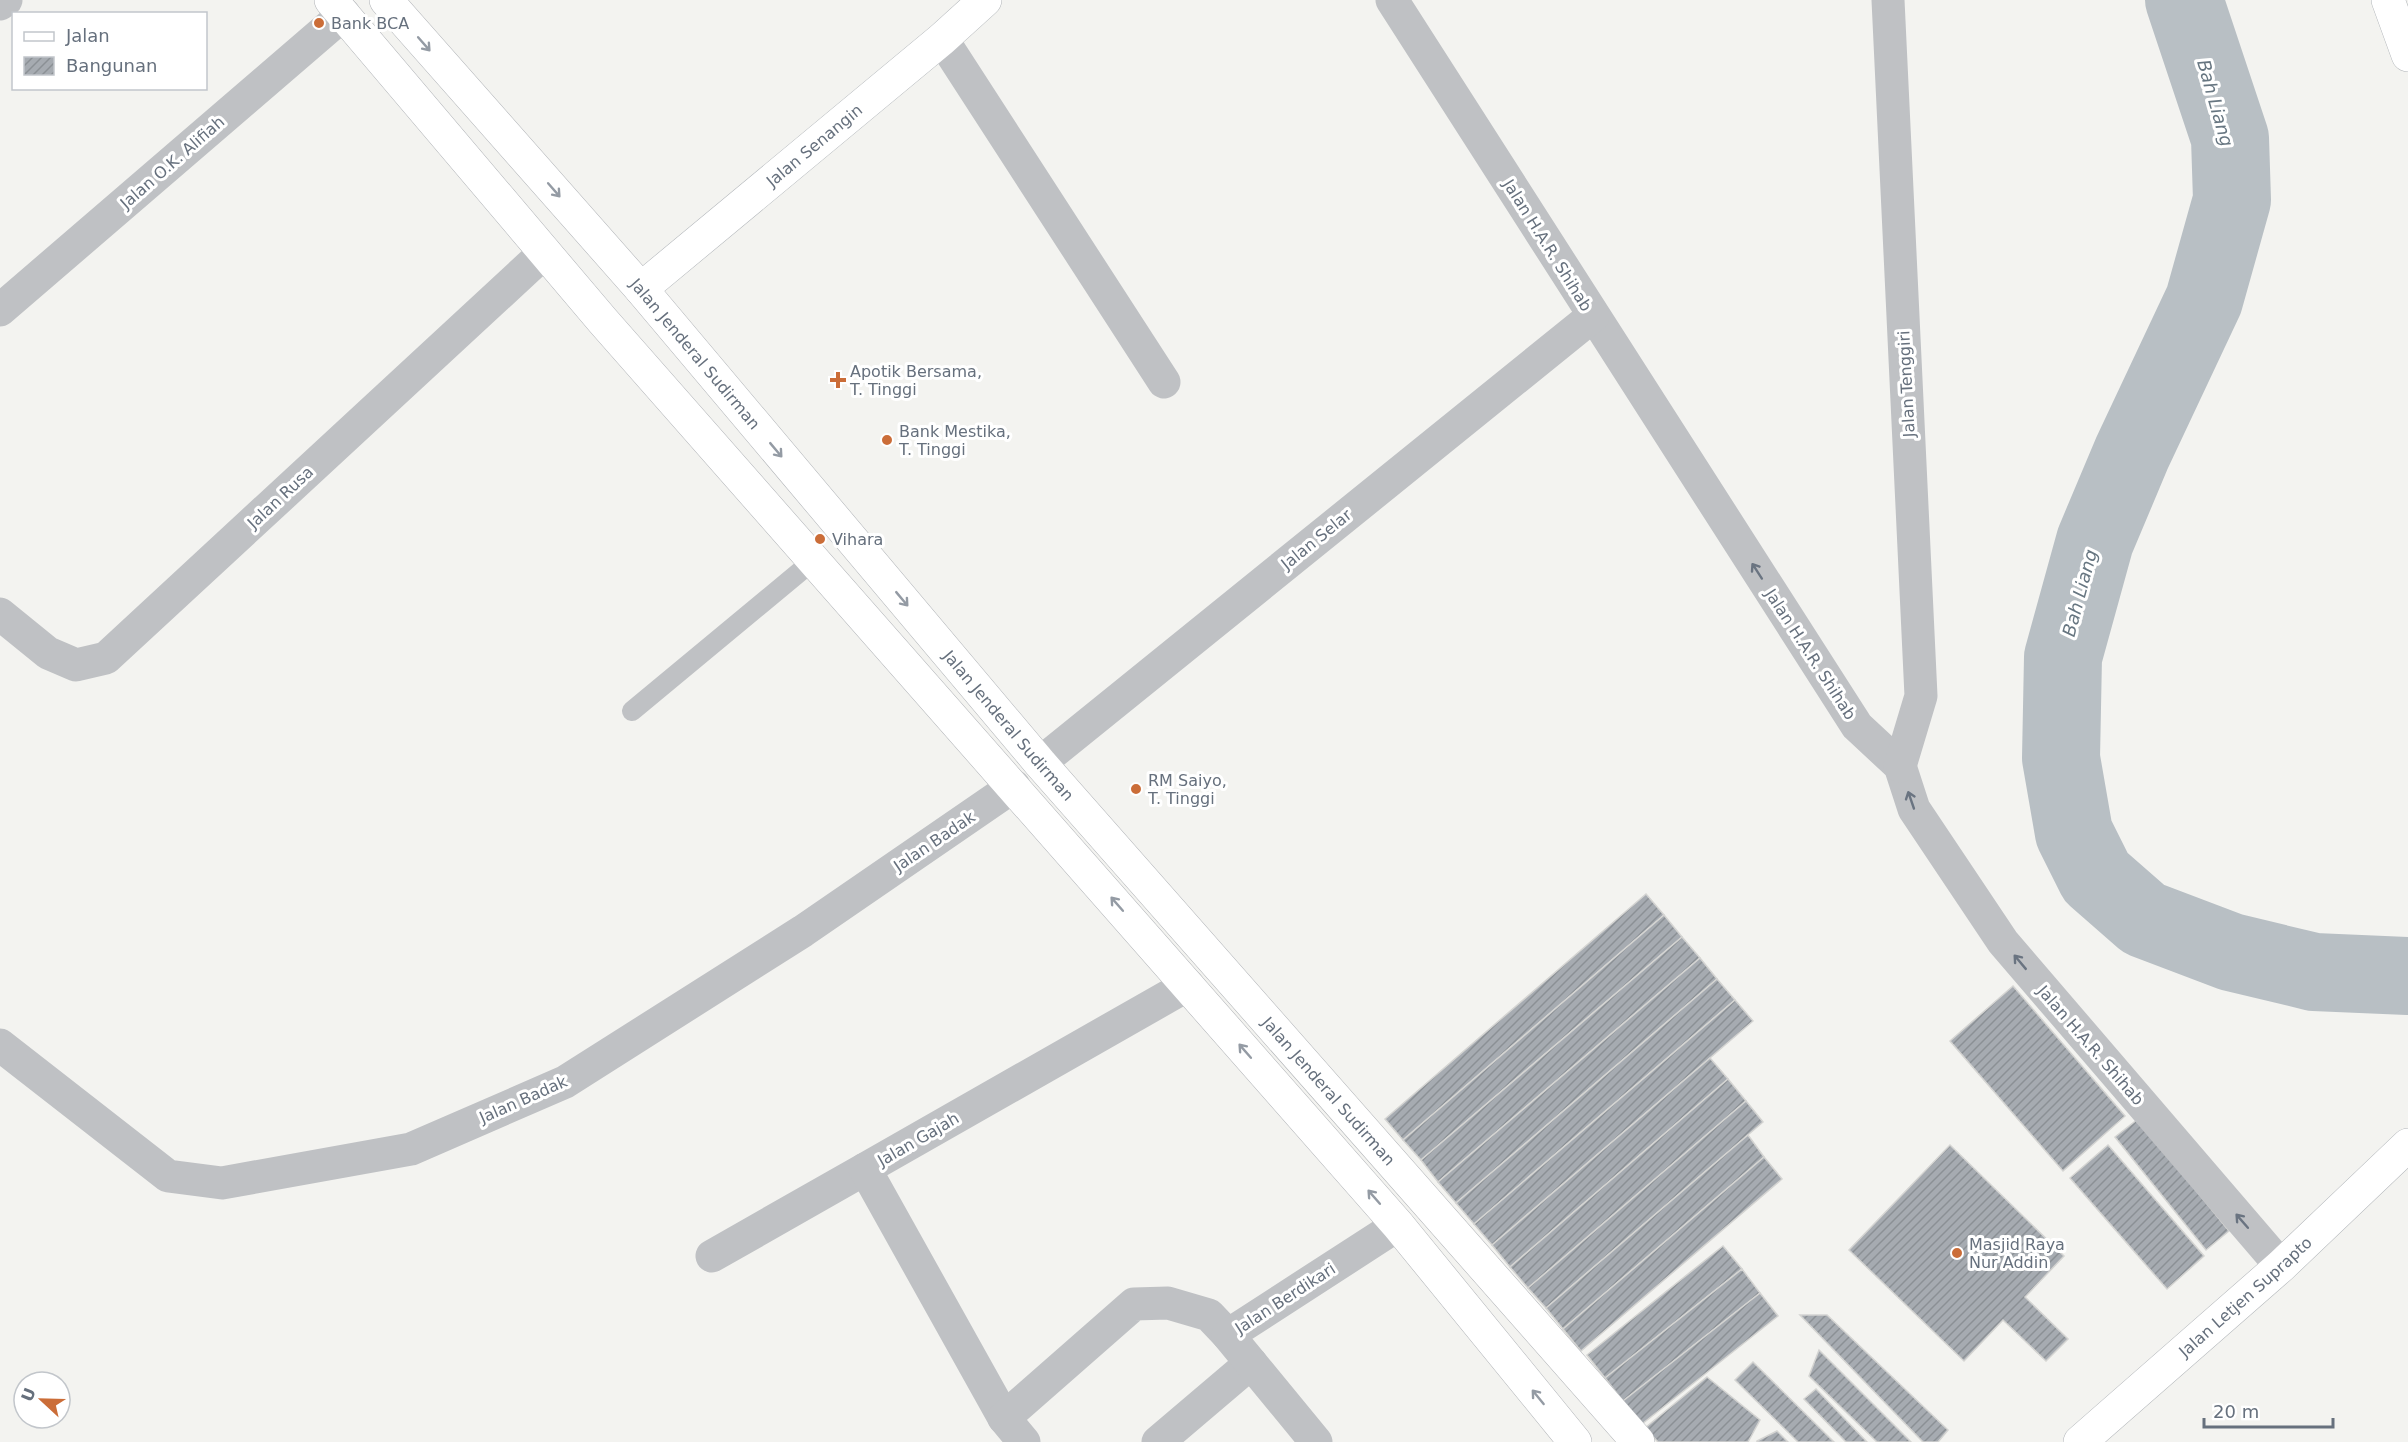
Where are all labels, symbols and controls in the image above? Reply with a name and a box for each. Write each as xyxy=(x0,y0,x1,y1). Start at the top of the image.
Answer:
legend xyxy=(12,12,207,90)
place label: Bank BCA xyxy=(331,14,409,33)
marker: Bank BCA xyxy=(312,16,326,30)
text: Jalan xyxy=(65,25,110,46)
one-way arrow xyxy=(418,36,431,52)
text: Bangunan xyxy=(66,55,157,76)
water label: Bah Liang xyxy=(2193,57,2238,149)
street label: Jalan Senangin xyxy=(762,100,866,192)
street label: Jalan O.K. Alifiah xyxy=(116,112,228,213)
street label: Jalan H.A.R. Shihab xyxy=(1499,175,1596,315)
one-way arrow xyxy=(547,182,561,197)
street label: Jalan Jenderal Sudirman xyxy=(625,274,764,433)
street label: Jalan Tenggiri xyxy=(1894,330,1919,439)
place label: Apotik Bersama, T. Tinggi xyxy=(849,362,982,399)
marker: Apotik Bersama, T. Tinggi xyxy=(831,373,845,387)
place label: Bank Mestika, T. Tinggi xyxy=(898,422,1011,459)
marker: Bank Mestika, T. Tinggi xyxy=(880,433,894,447)
one-way arrow xyxy=(769,441,782,457)
street label: Jalan Rusa xyxy=(243,462,317,533)
street label: Jalan Selar xyxy=(1277,505,1356,574)
place label: Vihara xyxy=(832,530,883,549)
marker: Vihara xyxy=(813,532,827,546)
water label: Bah Liang xyxy=(2058,547,2101,639)
one-way arrow xyxy=(1751,563,1763,580)
street label: Jalan H.A.R. Shihab xyxy=(1761,584,1860,723)
one-way arrow xyxy=(895,591,909,606)
street label: Jalan Jenderal Sudirman xyxy=(939,646,1078,805)
place label: RM Saiyo, T. Tinggi xyxy=(1147,771,1227,808)
marker: RM Saiyo, T. Tinggi xyxy=(1129,782,1143,796)
one-way arrow xyxy=(1905,791,1916,810)
street label: Jalan Badak xyxy=(889,807,979,876)
one-way arrow xyxy=(1110,897,1124,912)
one-way arrow xyxy=(2013,955,2027,970)
street label: Jalan H.A.R. Shihab xyxy=(2033,981,2148,1109)
street label: Jalan Jenderal Sudirman xyxy=(1257,1012,1399,1169)
one-way arrow xyxy=(1239,1043,1253,1059)
street label: Jalan Badak xyxy=(475,1071,571,1128)
street label: Jalan Gajah xyxy=(873,1109,962,1171)
one-way arrow xyxy=(1367,1190,1381,1205)
one-way arrow xyxy=(2236,1213,2249,1229)
street label: Jalan Letjen Suprapto xyxy=(2174,1233,2316,1362)
place label: Masjid Raya Nur Addin xyxy=(1969,1235,2065,1272)
marker: Masjid Raya Nur Addin xyxy=(1950,1246,1964,1260)
street label: Jalan Berdikari xyxy=(1231,1259,1339,1338)
north arrow xyxy=(12,1370,72,1430)
text: U xyxy=(17,1385,40,1404)
one-way arrow xyxy=(1531,1389,1544,1405)
scale bar xyxy=(2204,1391,2333,1429)
text: 20 m xyxy=(2213,1401,2259,1422)

